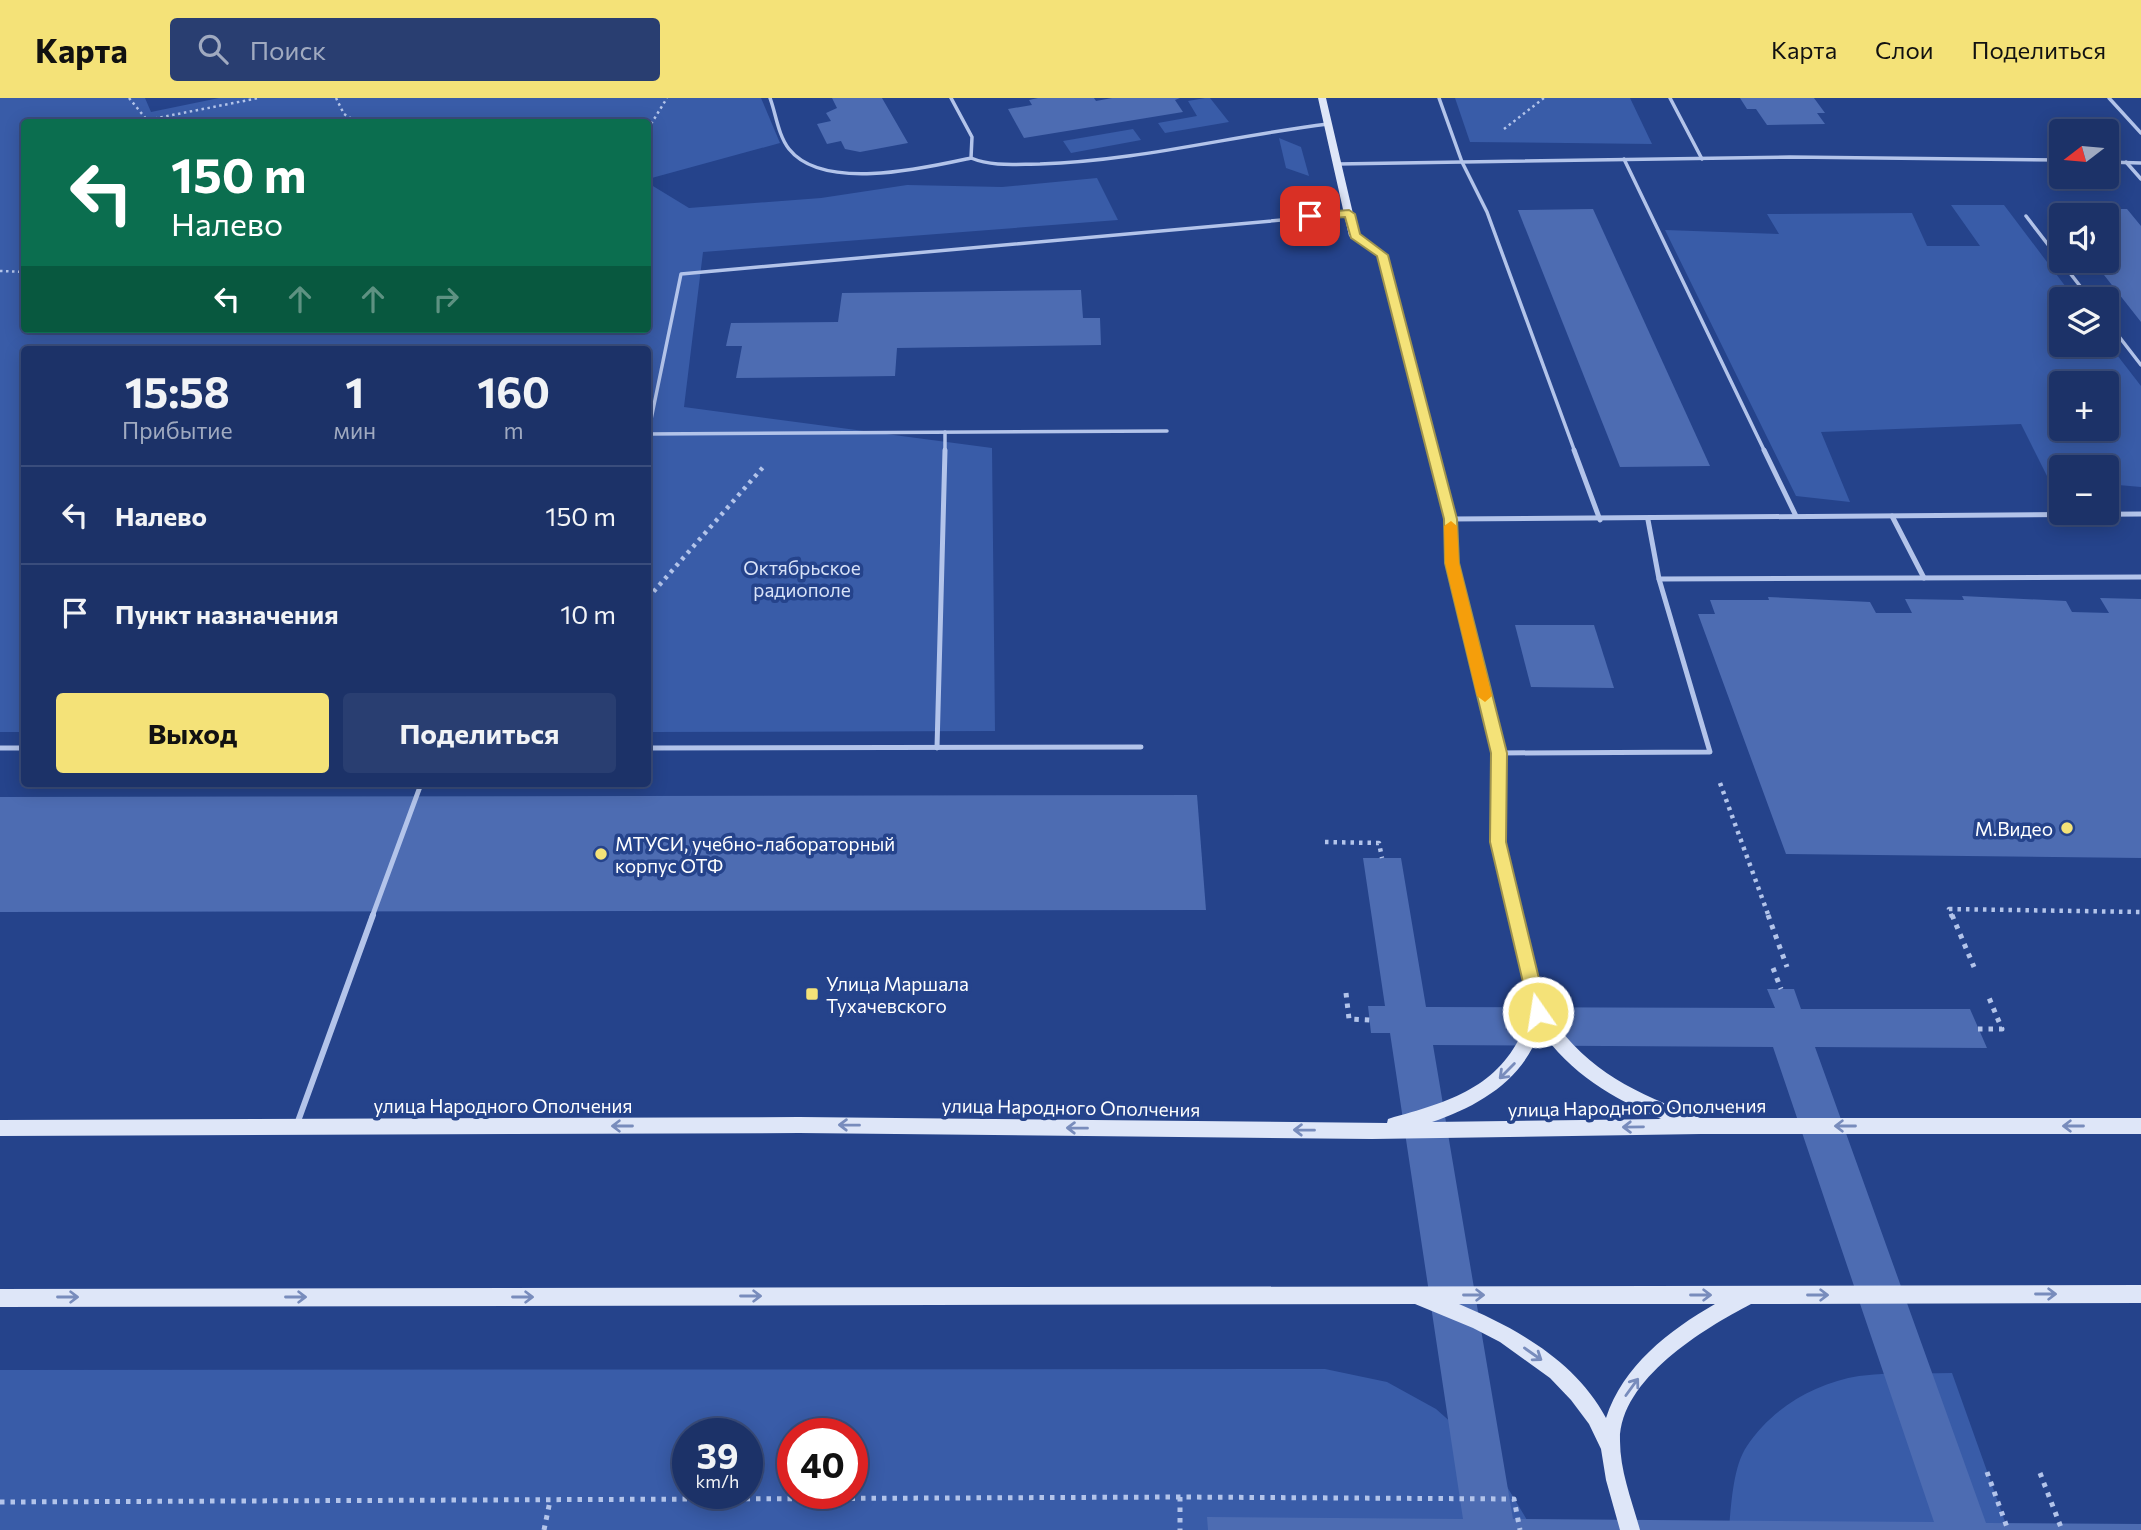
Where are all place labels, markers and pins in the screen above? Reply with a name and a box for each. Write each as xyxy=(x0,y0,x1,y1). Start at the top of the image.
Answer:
pin xyxy=(1280,186,1340,246)
place label: М.Видео xyxy=(1975,817,2053,840)
marker: М.Видео xyxy=(2059,820,2075,836)
place label: МТУСИ, учебно-лабораторный корпус ОТФ xyxy=(615,832,895,877)
marker: МТУСИ, учебно-лабораторный корпус ОТФ xyxy=(593,846,609,862)
place label: Улица Маршала Тухачевского xyxy=(826,972,969,1017)
marker: Улица Маршала Тухачевского xyxy=(804,986,820,1002)

